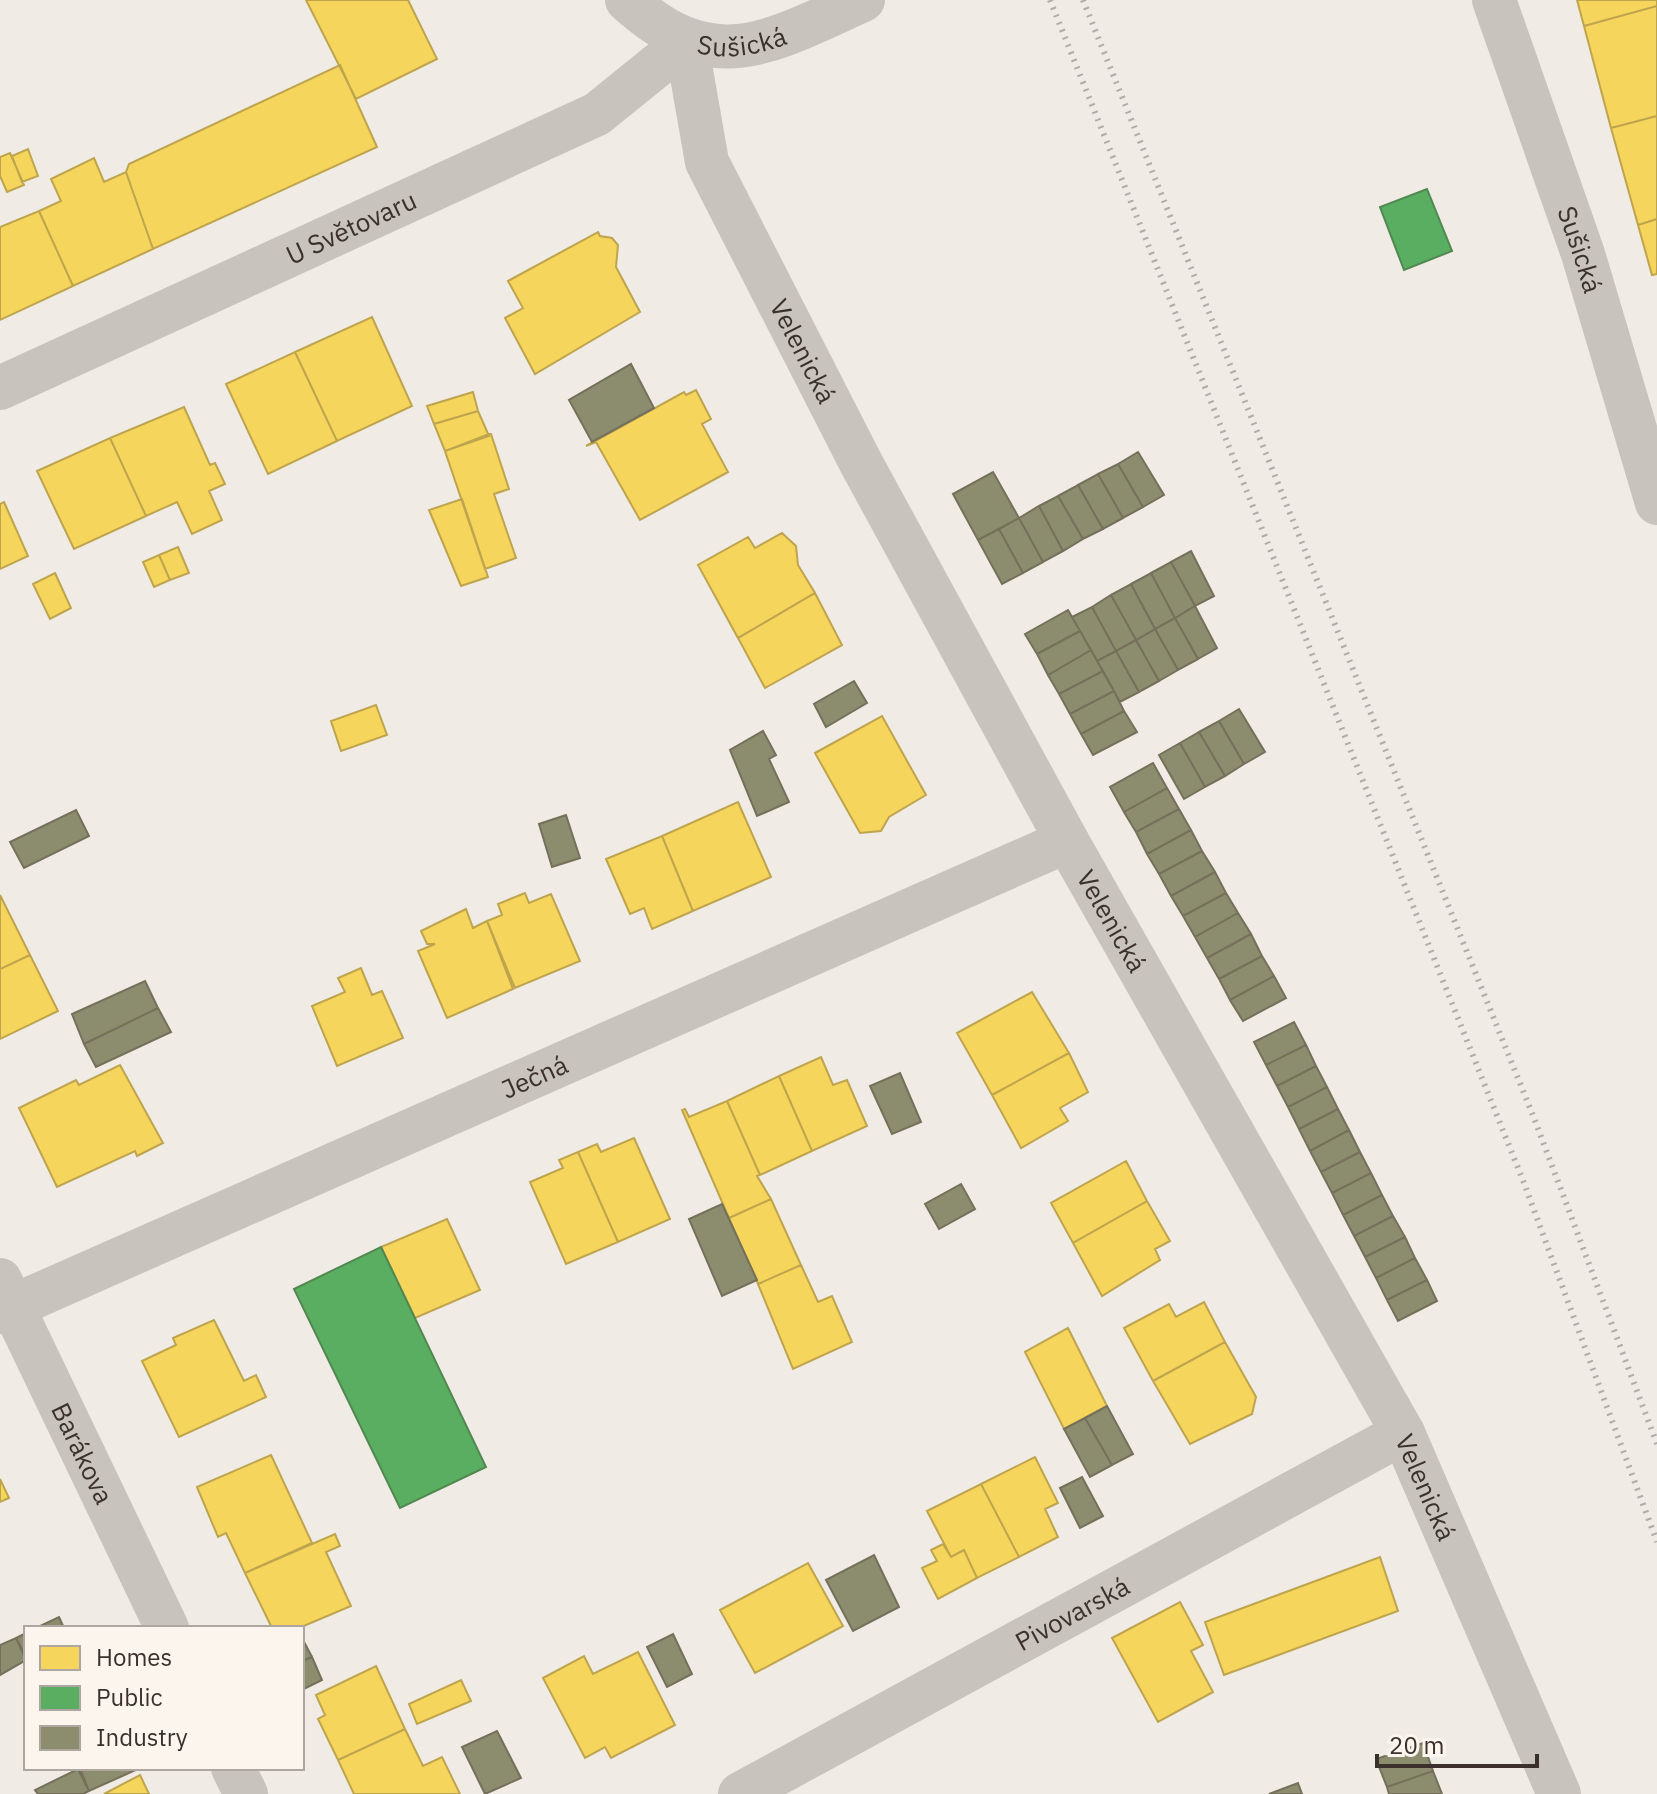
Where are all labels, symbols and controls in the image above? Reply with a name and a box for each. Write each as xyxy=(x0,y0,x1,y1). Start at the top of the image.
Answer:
street label: Sušická xyxy=(694,18,791,64)
street label: U Světovaru xyxy=(280,182,421,272)
street label: Sušická xyxy=(1550,201,1611,297)
street label: Velenická xyxy=(763,293,844,409)
street label: Velenická xyxy=(1070,863,1155,978)
street label: Ječná xyxy=(496,1047,573,1106)
street label: Barákova xyxy=(44,1397,122,1509)
street label: Velenická xyxy=(1388,1429,1464,1546)
street label: Pivovarská xyxy=(1009,1568,1135,1658)
legend xyxy=(24,1626,304,1770)
text: Homes xyxy=(96,1641,172,1673)
text: Public xyxy=(96,1681,163,1713)
scale bar xyxy=(1377,1718,1537,1768)
text: Industry xyxy=(96,1721,188,1753)
text: 20 m xyxy=(1389,1729,1444,1761)

